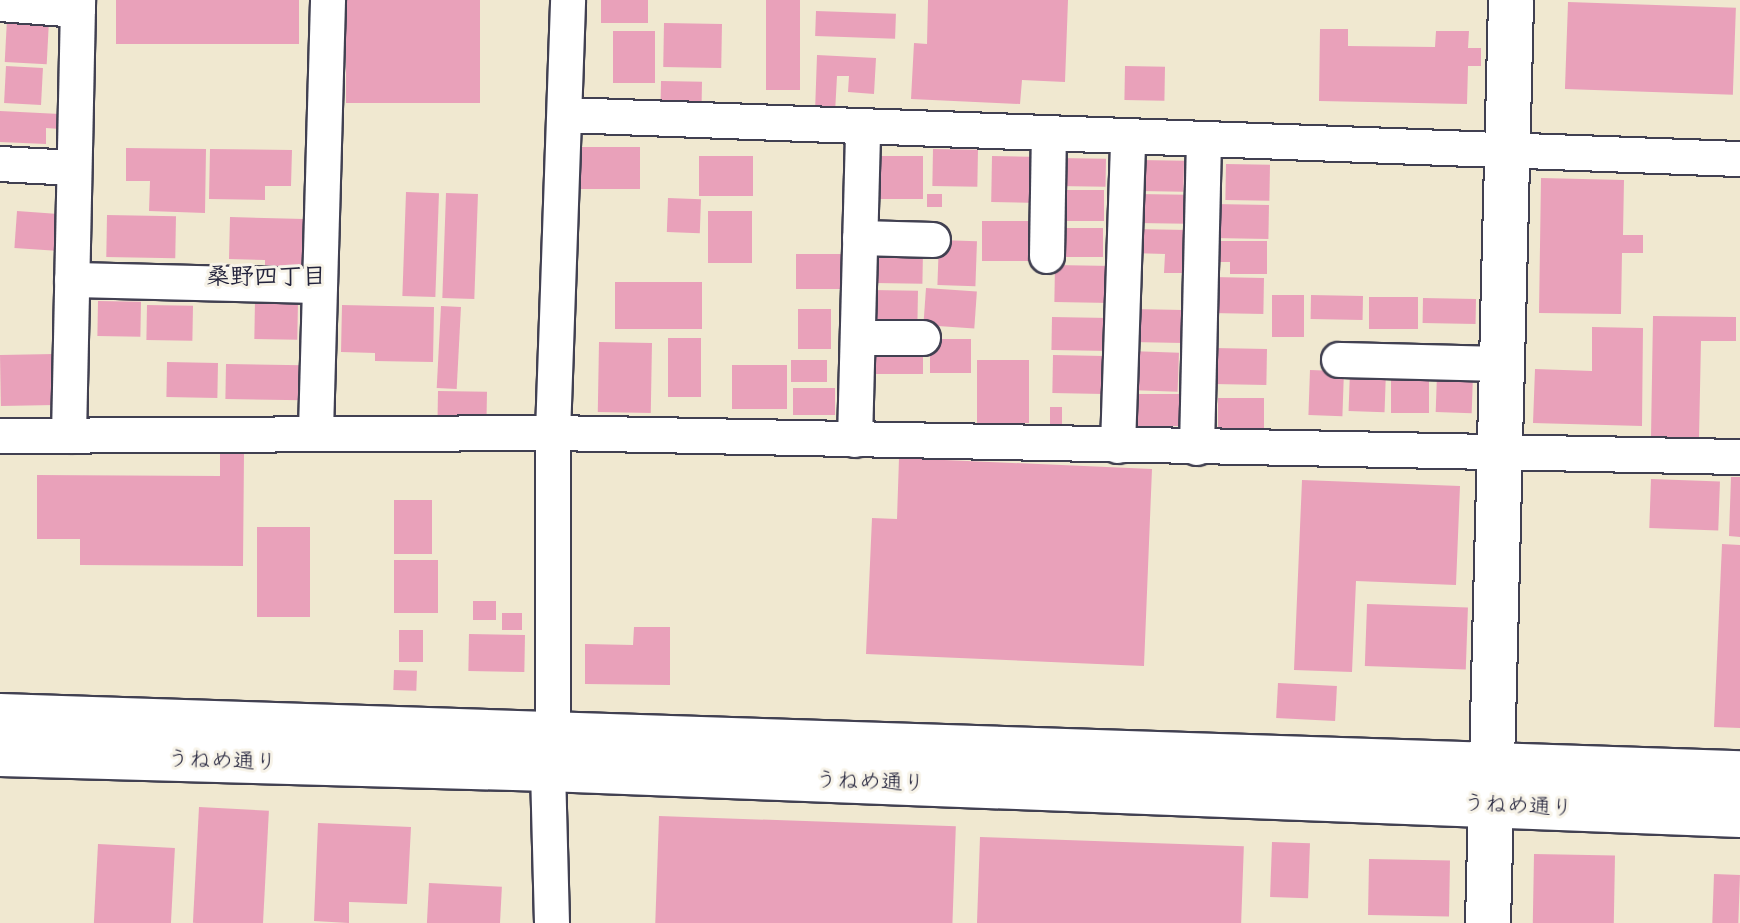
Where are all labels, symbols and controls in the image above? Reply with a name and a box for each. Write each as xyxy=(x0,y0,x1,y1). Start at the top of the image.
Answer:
district label: 桑野四丁目 xyxy=(206,263,326,291)
street label: うねめ通り xyxy=(167,745,277,775)
street label: うねめ通り xyxy=(815,766,925,796)
street label: うねめ通り xyxy=(1462,789,1574,821)

